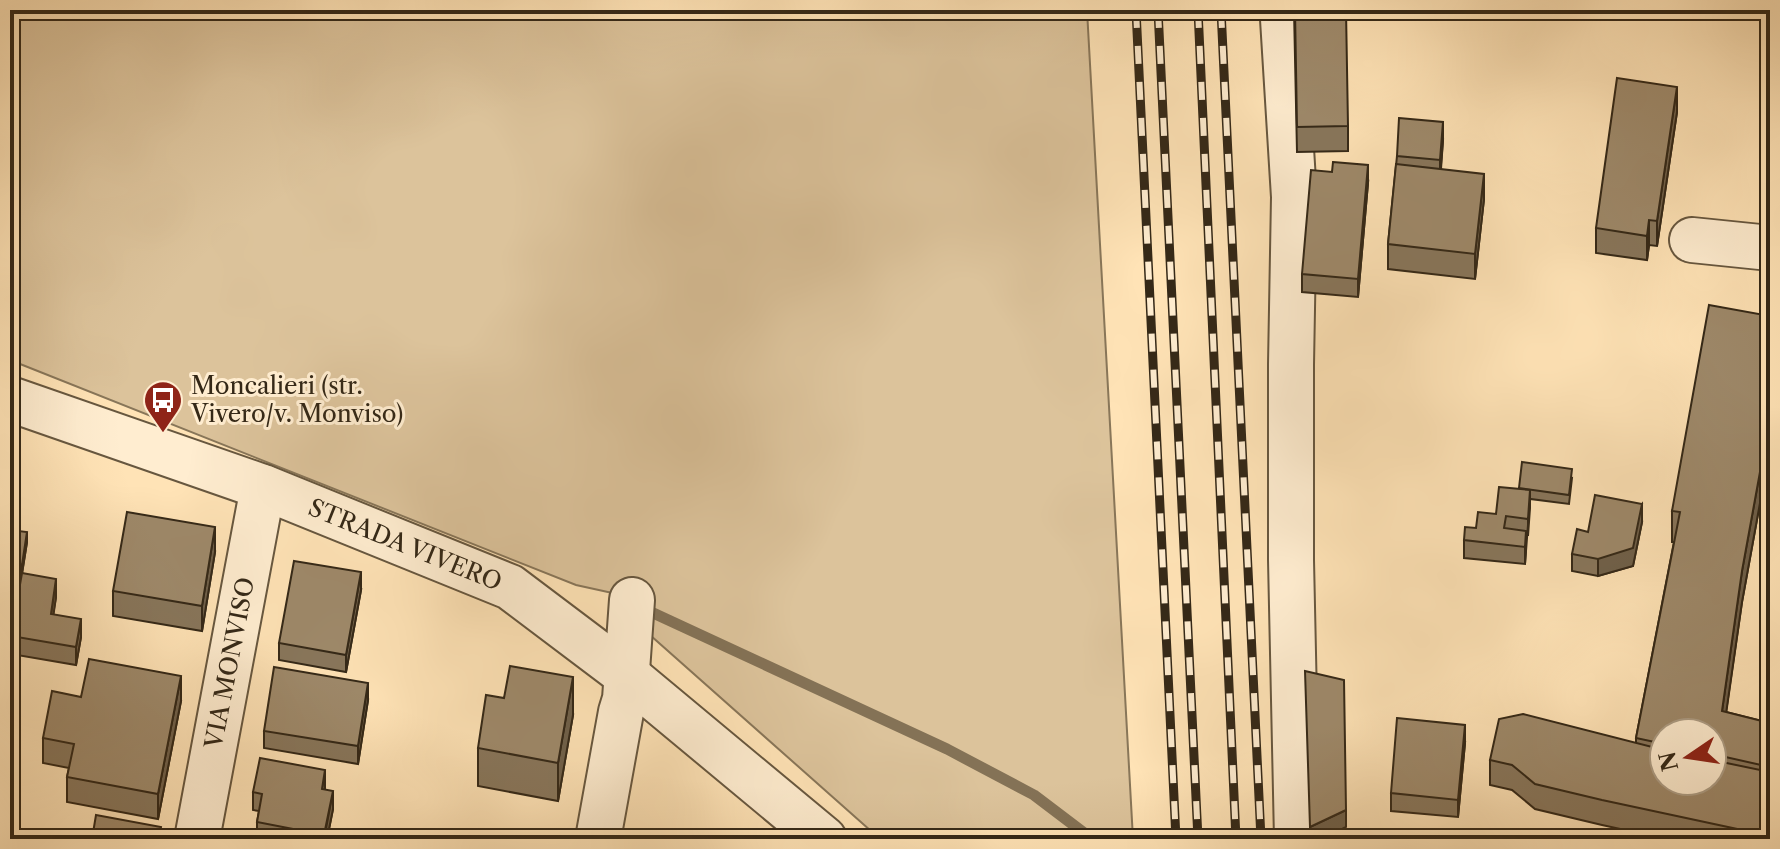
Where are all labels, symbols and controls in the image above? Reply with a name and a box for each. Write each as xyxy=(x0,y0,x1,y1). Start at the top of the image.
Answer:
place label: Moncalieri (str. Vivero/v. Monviso) xyxy=(190,371,403,428)
bus stop icon: Moncalieri (str. Vivero/v. Monviso) xyxy=(142,379,184,434)
street label: STRADA VIVERO xyxy=(304,492,506,597)
street label: VIA MONVISO xyxy=(199,575,260,752)
north arrow xyxy=(1648,717,1728,797)
text: N xyxy=(1654,749,1684,774)

